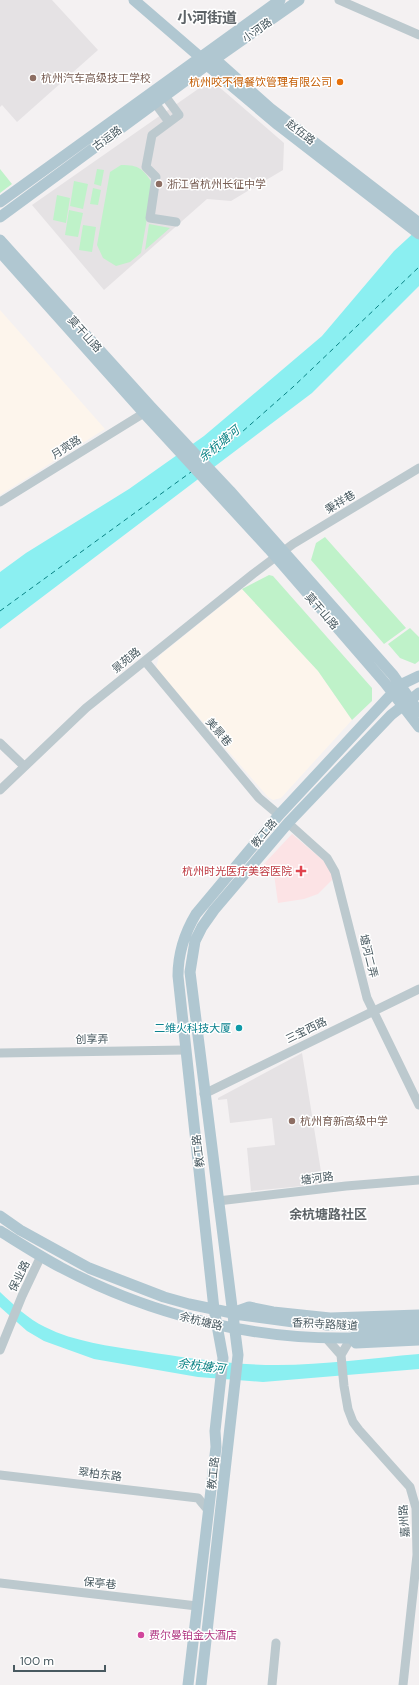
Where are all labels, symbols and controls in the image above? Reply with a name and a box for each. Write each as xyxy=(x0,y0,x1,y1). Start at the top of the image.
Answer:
district label: 小河街道 xyxy=(177,8,237,28)
street label: 小河路 xyxy=(239,15,275,45)
place label: 杭州汽车高级技工学校 xyxy=(41,71,151,85)
marker: 杭州汽车高级技工学校 xyxy=(28,73,38,83)
place label: 杭州咬不得餐饮管理有限公司 xyxy=(189,75,332,89)
marker: 杭州咬不得餐饮管理有限公司 xyxy=(335,77,345,87)
street label: 赵伍路 xyxy=(284,116,318,148)
street label: 古运路 xyxy=(90,123,124,153)
place label: 浙江省杭州长征中学 xyxy=(167,177,266,191)
marker: 浙江省杭州长征中学 xyxy=(154,179,164,189)
street label: 莫干山路 xyxy=(65,313,105,355)
water label: 余杭塘河 xyxy=(195,421,244,465)
street label: 月亮路 xyxy=(48,432,84,462)
street label: 秉祥巷 xyxy=(322,488,358,516)
street label: 莫干山路 xyxy=(302,590,342,632)
street label: 景苑路 xyxy=(109,644,143,676)
street label: 美景巷 xyxy=(203,715,235,749)
street label: 教工路 xyxy=(248,816,280,850)
place label: 杭州时光医疗美容医院 xyxy=(182,864,292,878)
marker: 杭州时光医疗美容医院 xyxy=(295,865,307,877)
street label: 塘河二弄 xyxy=(357,933,381,979)
street label: 三宝西路 xyxy=(283,1014,329,1046)
place label: 二维火科技大厦 xyxy=(154,1021,231,1035)
marker: 二维火科技大厦 xyxy=(234,1023,244,1033)
street label: 创享弄 xyxy=(75,1032,109,1046)
place label: 杭州育新高级中学 xyxy=(300,1114,388,1128)
marker: 杭州育新高级中学 xyxy=(287,1116,297,1126)
street label: 教工路 xyxy=(189,1134,207,1168)
street label: 塘河路 xyxy=(300,1169,334,1187)
district label: 余杭塘路社区 xyxy=(289,1206,367,1223)
street label: 保业路 xyxy=(5,1258,33,1294)
street label: 余杭塘路 xyxy=(178,1309,224,1333)
street label: 香积寺路隧道 xyxy=(292,1315,358,1333)
water label: 余杭塘河 xyxy=(176,1355,228,1377)
street label: 教工路 xyxy=(204,1456,222,1490)
street label: 翠柏东路 xyxy=(77,1464,123,1484)
street label: 嘉州路 xyxy=(396,1504,412,1538)
street label: 保亭巷 xyxy=(83,1574,117,1592)
place label: 费尔曼铂金大酒店 xyxy=(149,1628,237,1642)
marker: 费尔曼铂金大酒店 xyxy=(136,1630,146,1640)
scale bar xyxy=(14,1647,105,1673)
text: 100 m xyxy=(20,1653,54,1669)

